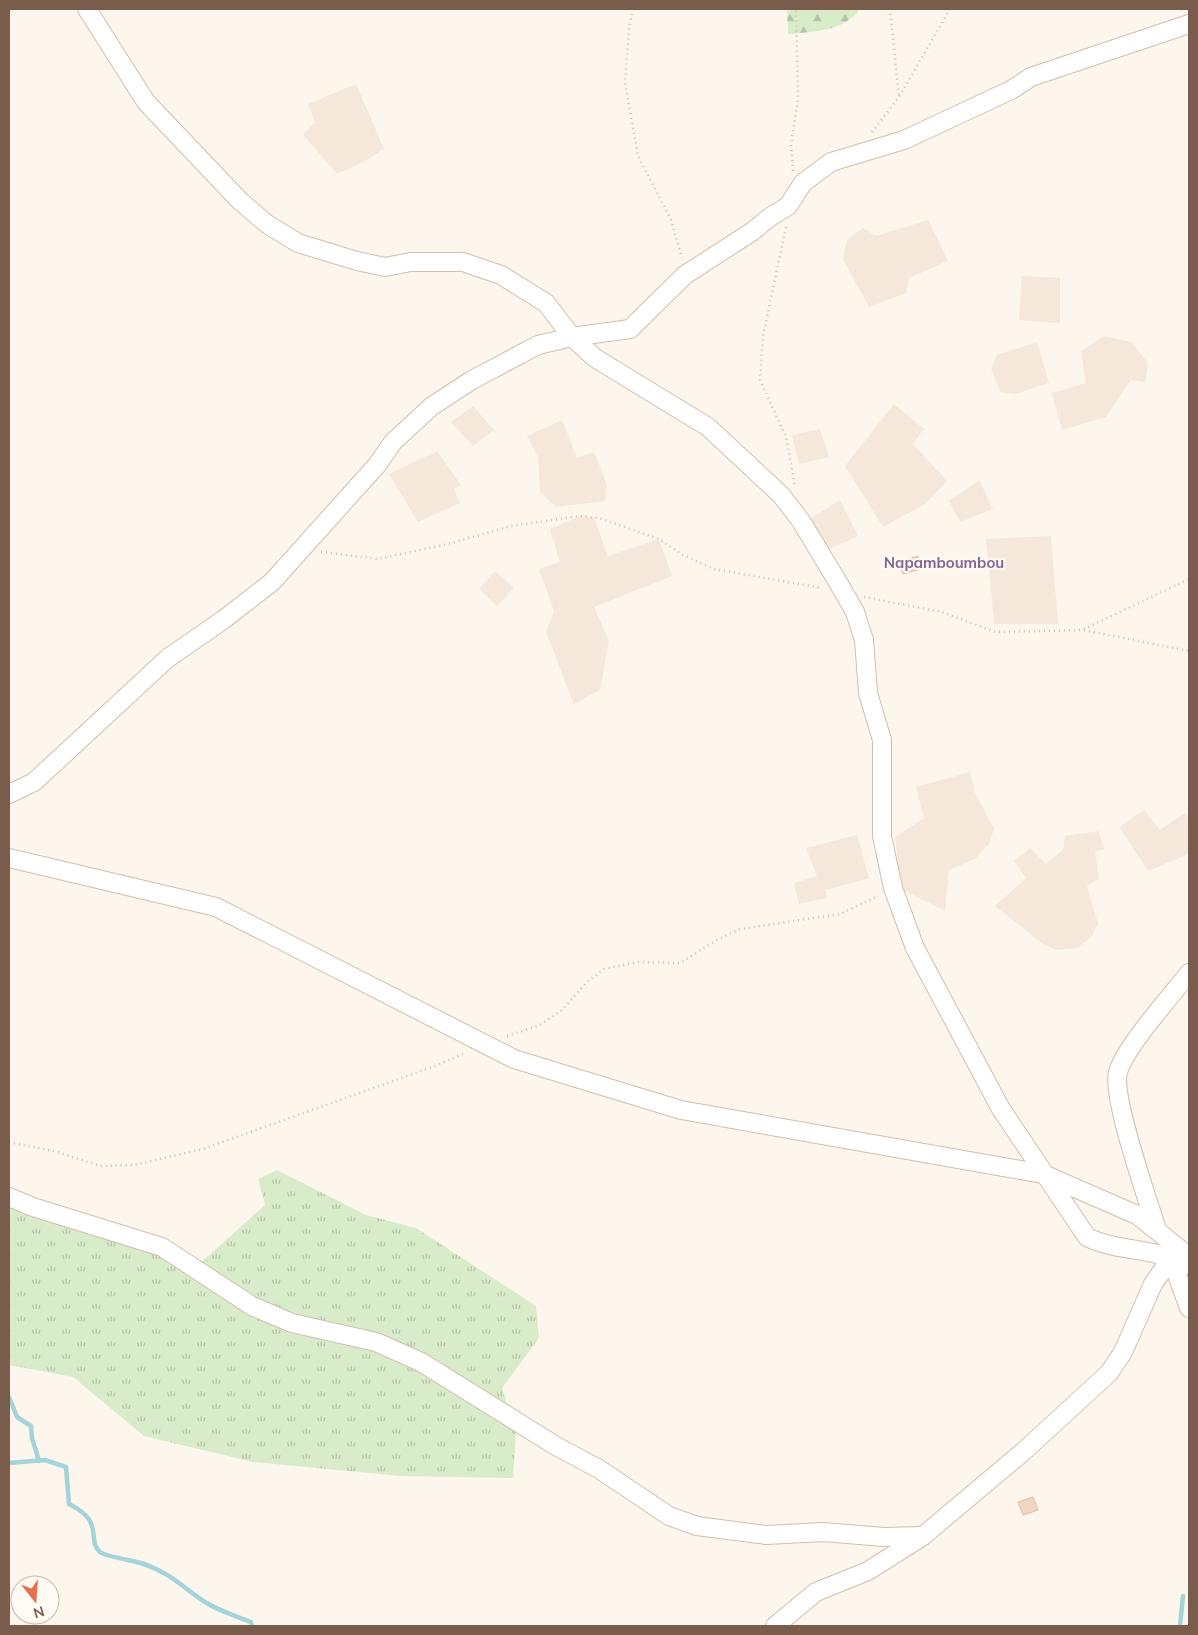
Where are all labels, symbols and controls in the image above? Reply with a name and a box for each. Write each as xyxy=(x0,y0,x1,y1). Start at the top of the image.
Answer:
district label: Napamboumbou xyxy=(884,553,1004,572)
north arrow xyxy=(10,1575,60,1625)
text: N xyxy=(31,1602,46,1623)

